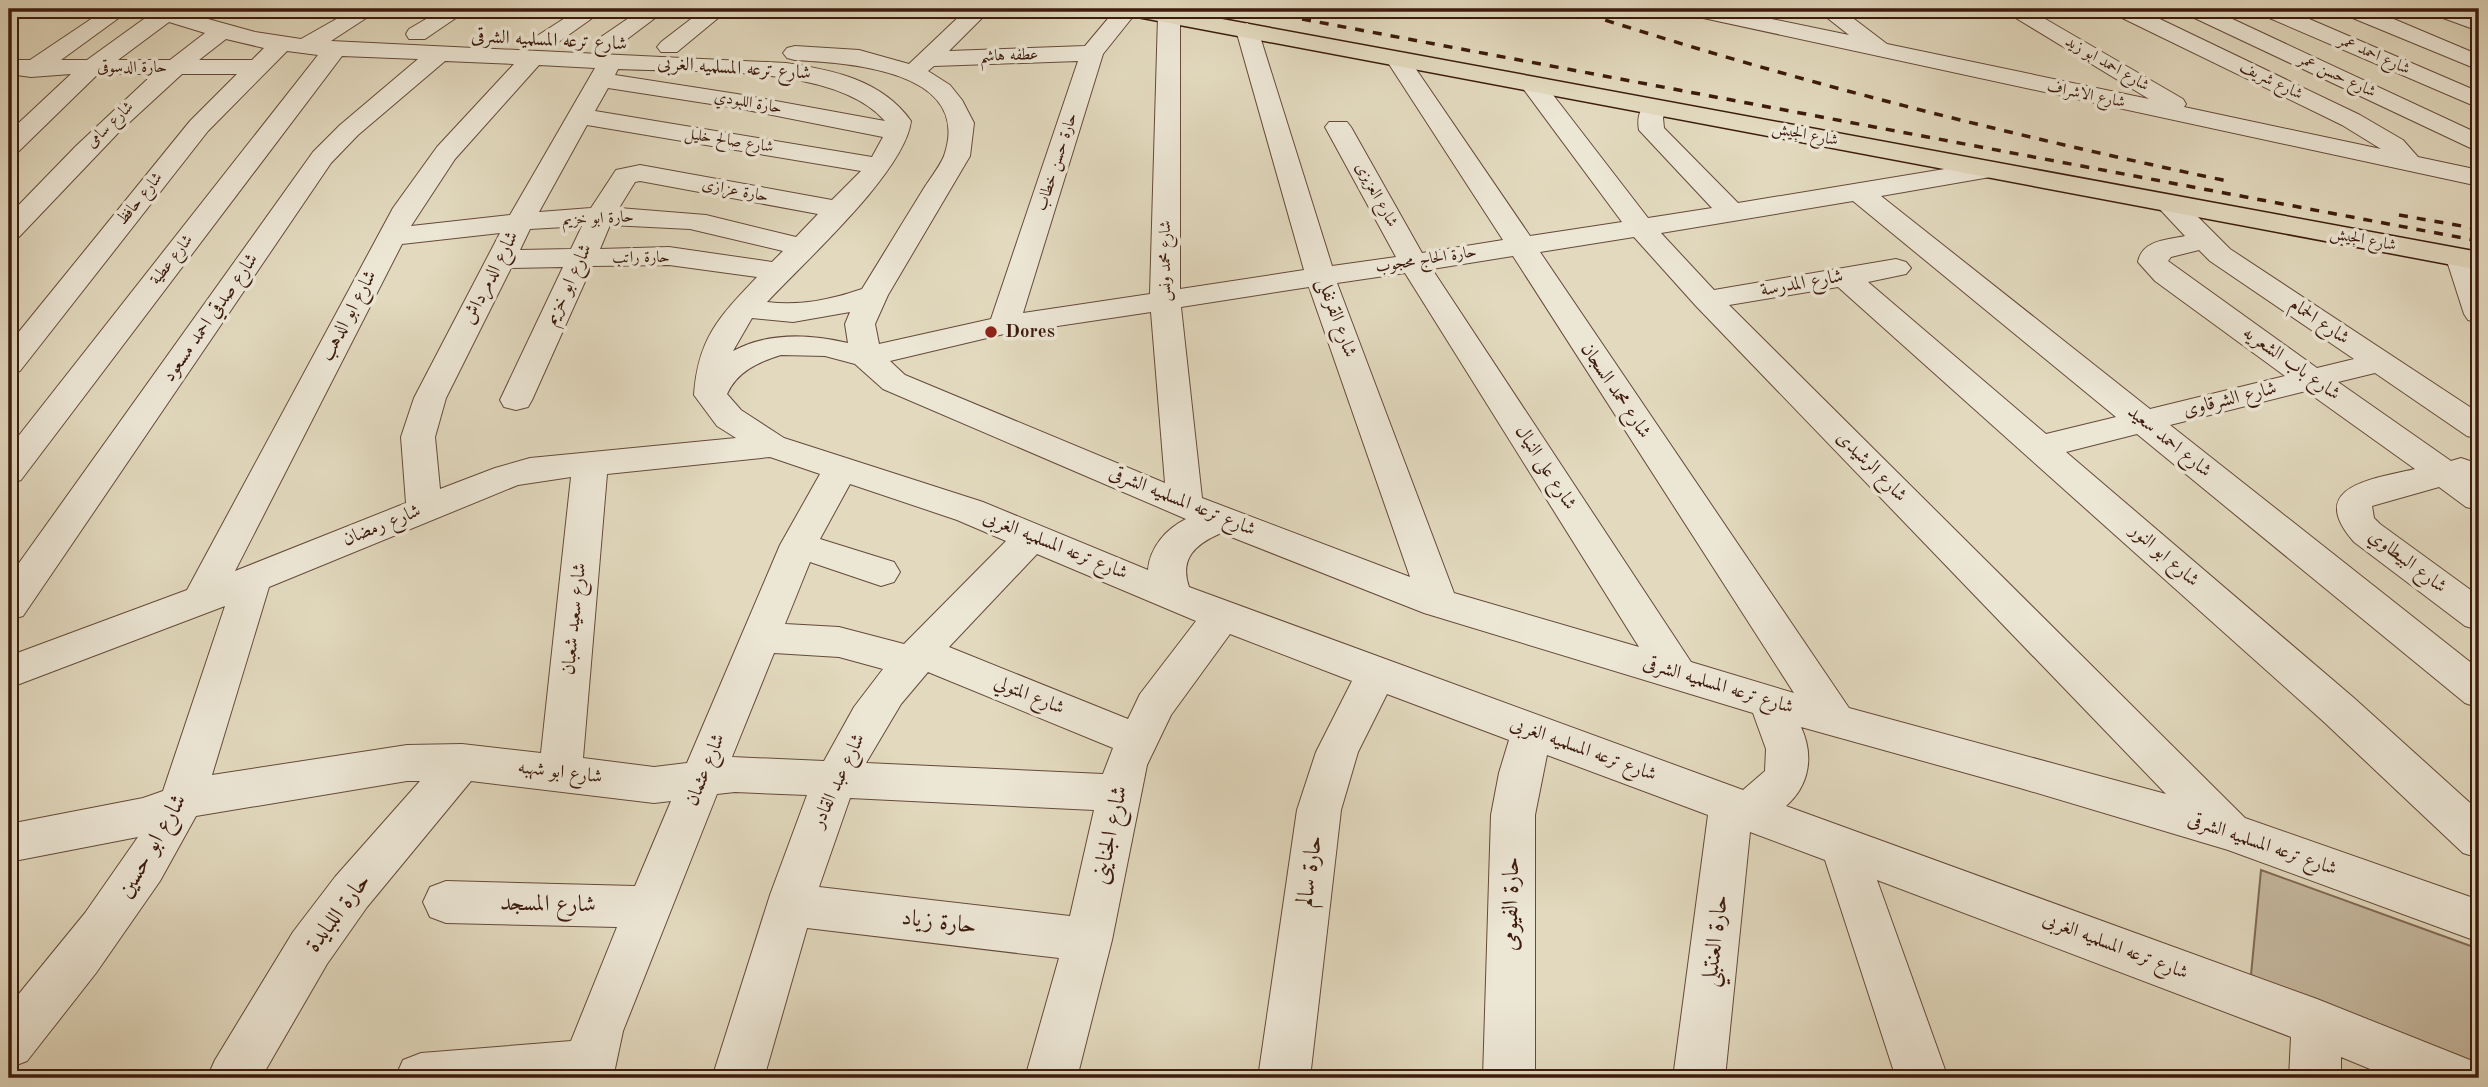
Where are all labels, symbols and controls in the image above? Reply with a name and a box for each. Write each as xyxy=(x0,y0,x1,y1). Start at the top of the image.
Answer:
street label: شارع ترعه المسلميه الشرقى xyxy=(470,26,628,59)
street label: شارع احمد عمر xyxy=(2332,31,2412,81)
street label: شارع احمد ابو زيد xyxy=(2060,34,2152,98)
street label: عطفه هاشم xyxy=(979,47,1039,72)
street label: شارع حسن عمر xyxy=(2293,50,2378,104)
street label: شارع ترعه المسلميه الغربى xyxy=(656,54,811,88)
street label: حارة الدسوقى xyxy=(97,59,167,77)
street label: شارع شريف xyxy=(2235,59,2305,107)
street label: شارع الاشراف xyxy=(2045,79,2127,115)
street label: حارة اللبودي xyxy=(712,89,783,120)
street label: شارع سامى xyxy=(83,99,139,154)
street label: حارة حسن خطاب xyxy=(1034,111,1082,213)
street label: شارع الجيش xyxy=(1770,121,1839,153)
street label: شارع صالح خليل xyxy=(683,126,775,160)
street label: شارع العزيزى xyxy=(1348,160,1400,232)
street label: شارع حافظ xyxy=(113,169,169,231)
street label: حارة عزازى xyxy=(700,177,770,207)
street label: حارة ابو خزيم xyxy=(562,209,634,234)
street label: شارع محمد ونس xyxy=(1158,220,1178,302)
street label: شارع الجيش xyxy=(2328,226,2397,258)
street label: شارع الدمرداش xyxy=(460,228,526,329)
street label: شارع عطية xyxy=(148,232,200,291)
street label: شارع ابو خزيم xyxy=(542,241,601,331)
street label: حارة الحاج محجوب xyxy=(1374,244,1479,281)
street label: شارع صدقي احمد مسعود xyxy=(159,250,266,388)
street label: حارة راتب xyxy=(612,250,670,267)
street label: شارع المدرسة xyxy=(1759,267,1846,305)
street label: شارع ابو الدهب xyxy=(317,268,384,366)
street label: شارع القرنفلى xyxy=(1309,276,1359,362)
street label: شارع الحمام xyxy=(2283,295,2352,353)
place label: Dores xyxy=(1005,323,1055,342)
marker: Dores xyxy=(983,324,999,340)
street label: شارع باب الشعريه xyxy=(2237,324,2343,408)
street label: شارع محمد السجان xyxy=(1573,340,1654,444)
street label: شارع الشرقاوى xyxy=(2181,379,2280,425)
street label: شارع احمد سعيد xyxy=(2121,403,2215,485)
street label: شارع على النيال xyxy=(1507,422,1579,516)
street label: شارع الرشيدى xyxy=(1829,427,1911,509)
street label: شارع ترعه المسلميه الشرقى xyxy=(1104,463,1258,544)
street label: شارع رمضان xyxy=(340,502,425,554)
street label: شارع ترعه المسلميه الغربى xyxy=(979,508,1130,587)
street label: شارع ابو النور xyxy=(2122,520,2202,594)
street label: شارع البيطاوي xyxy=(2362,527,2449,600)
street label: شارع سعيد شعبان xyxy=(560,562,594,676)
street label: شارع ترعه المسلميه الشرقى xyxy=(1639,653,1796,722)
street label: شارع المتولي xyxy=(990,673,1067,722)
street label: شارع ترعه المسلميه الغربى xyxy=(1506,715,1659,789)
street label: شارع عثمان xyxy=(683,731,733,810)
street label: شارع عبد القادر xyxy=(808,731,873,834)
street label: شارع ابو شهبه xyxy=(516,758,603,792)
street label: شارع الجناينى xyxy=(1088,784,1139,888)
street label: شارع ابو حسين xyxy=(113,790,197,905)
street label: شارع ترعه المسلميه الشرقى xyxy=(2184,810,2339,883)
street label: حارة سالم xyxy=(1294,834,1333,909)
street label: حارة الفيومى xyxy=(1499,857,1525,951)
street label: حارة اللبايدة xyxy=(301,870,375,957)
street label: شارع المسجد xyxy=(500,892,596,923)
street label: حارة العنتبلي xyxy=(1698,894,1742,990)
street label: حارة زياد xyxy=(900,906,978,940)
street label: شارع ترعه المسلميه الغربى xyxy=(2038,911,2190,987)

